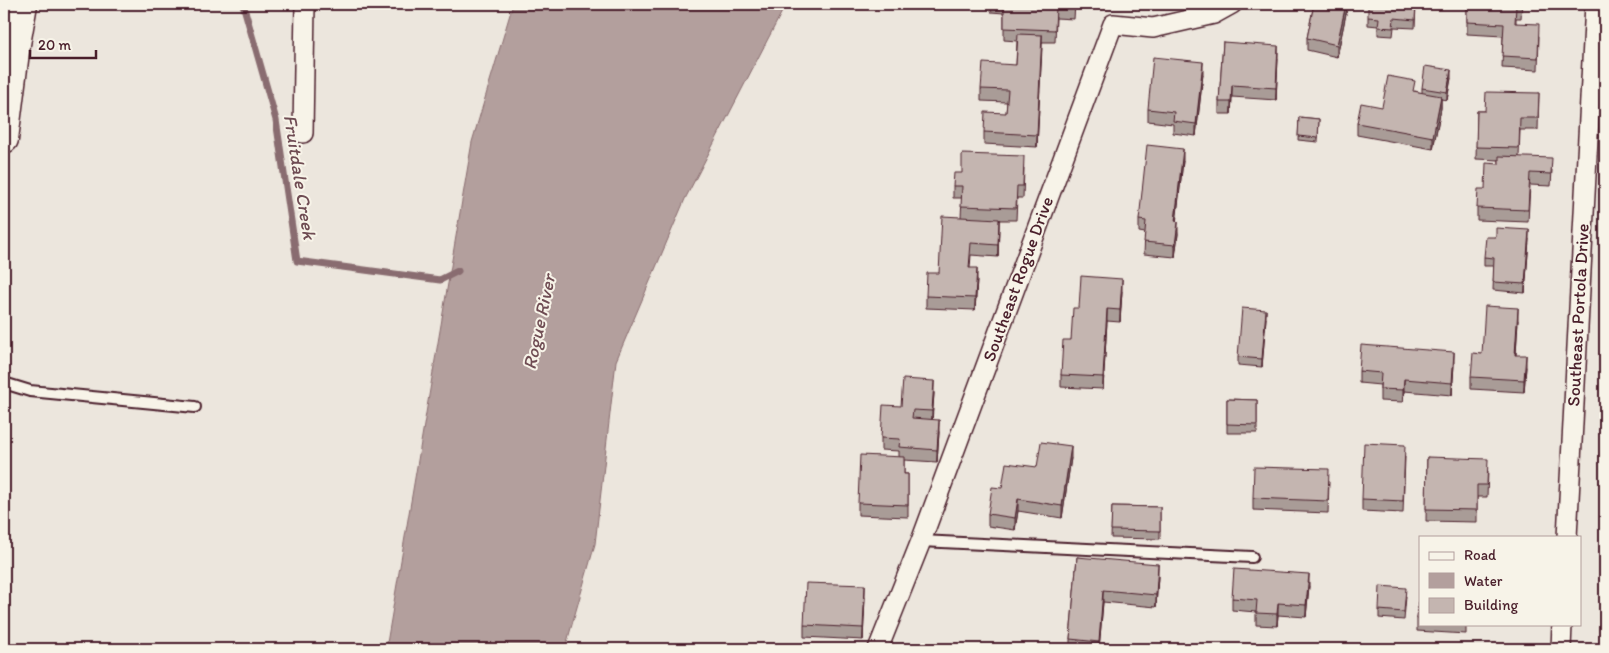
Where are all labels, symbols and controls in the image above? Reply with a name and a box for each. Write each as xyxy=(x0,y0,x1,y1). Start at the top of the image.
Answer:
scale bar xyxy=(30,28,96,60)
text: 20 m xyxy=(38,36,72,54)
water label: Fruitdale Creek xyxy=(279,113,321,242)
street label: Southeast Rogue Drive xyxy=(978,193,1058,365)
street label: Southeast Portola Drive xyxy=(1562,223,1594,407)
water label: Rogue River xyxy=(518,270,561,372)
legend xyxy=(1419,536,1582,626)
text: Road xyxy=(1464,546,1497,564)
text: Water xyxy=(1464,572,1503,590)
text: Building xyxy=(1464,596,1518,614)

